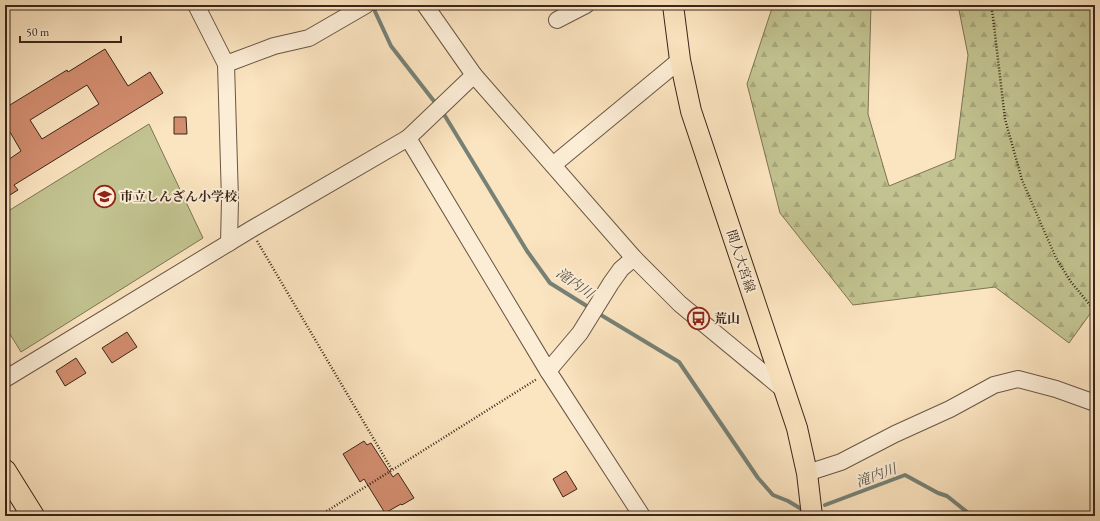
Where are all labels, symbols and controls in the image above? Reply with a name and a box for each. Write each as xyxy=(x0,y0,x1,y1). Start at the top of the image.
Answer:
scale bar xyxy=(20,18,121,44)
text: 50 m xyxy=(26,24,50,40)
school or university icon: 市立しんざん小学校 xyxy=(92,183,118,209)
place label: 市立しんざん小学校 xyxy=(120,188,238,205)
street label: 間人大宮線 xyxy=(723,227,759,295)
water label: 滝内川 xyxy=(553,264,599,304)
bus stop icon: 荒山 xyxy=(686,305,712,331)
place label: 荒山 xyxy=(714,310,740,327)
water label: 滝内川 xyxy=(853,459,901,491)

